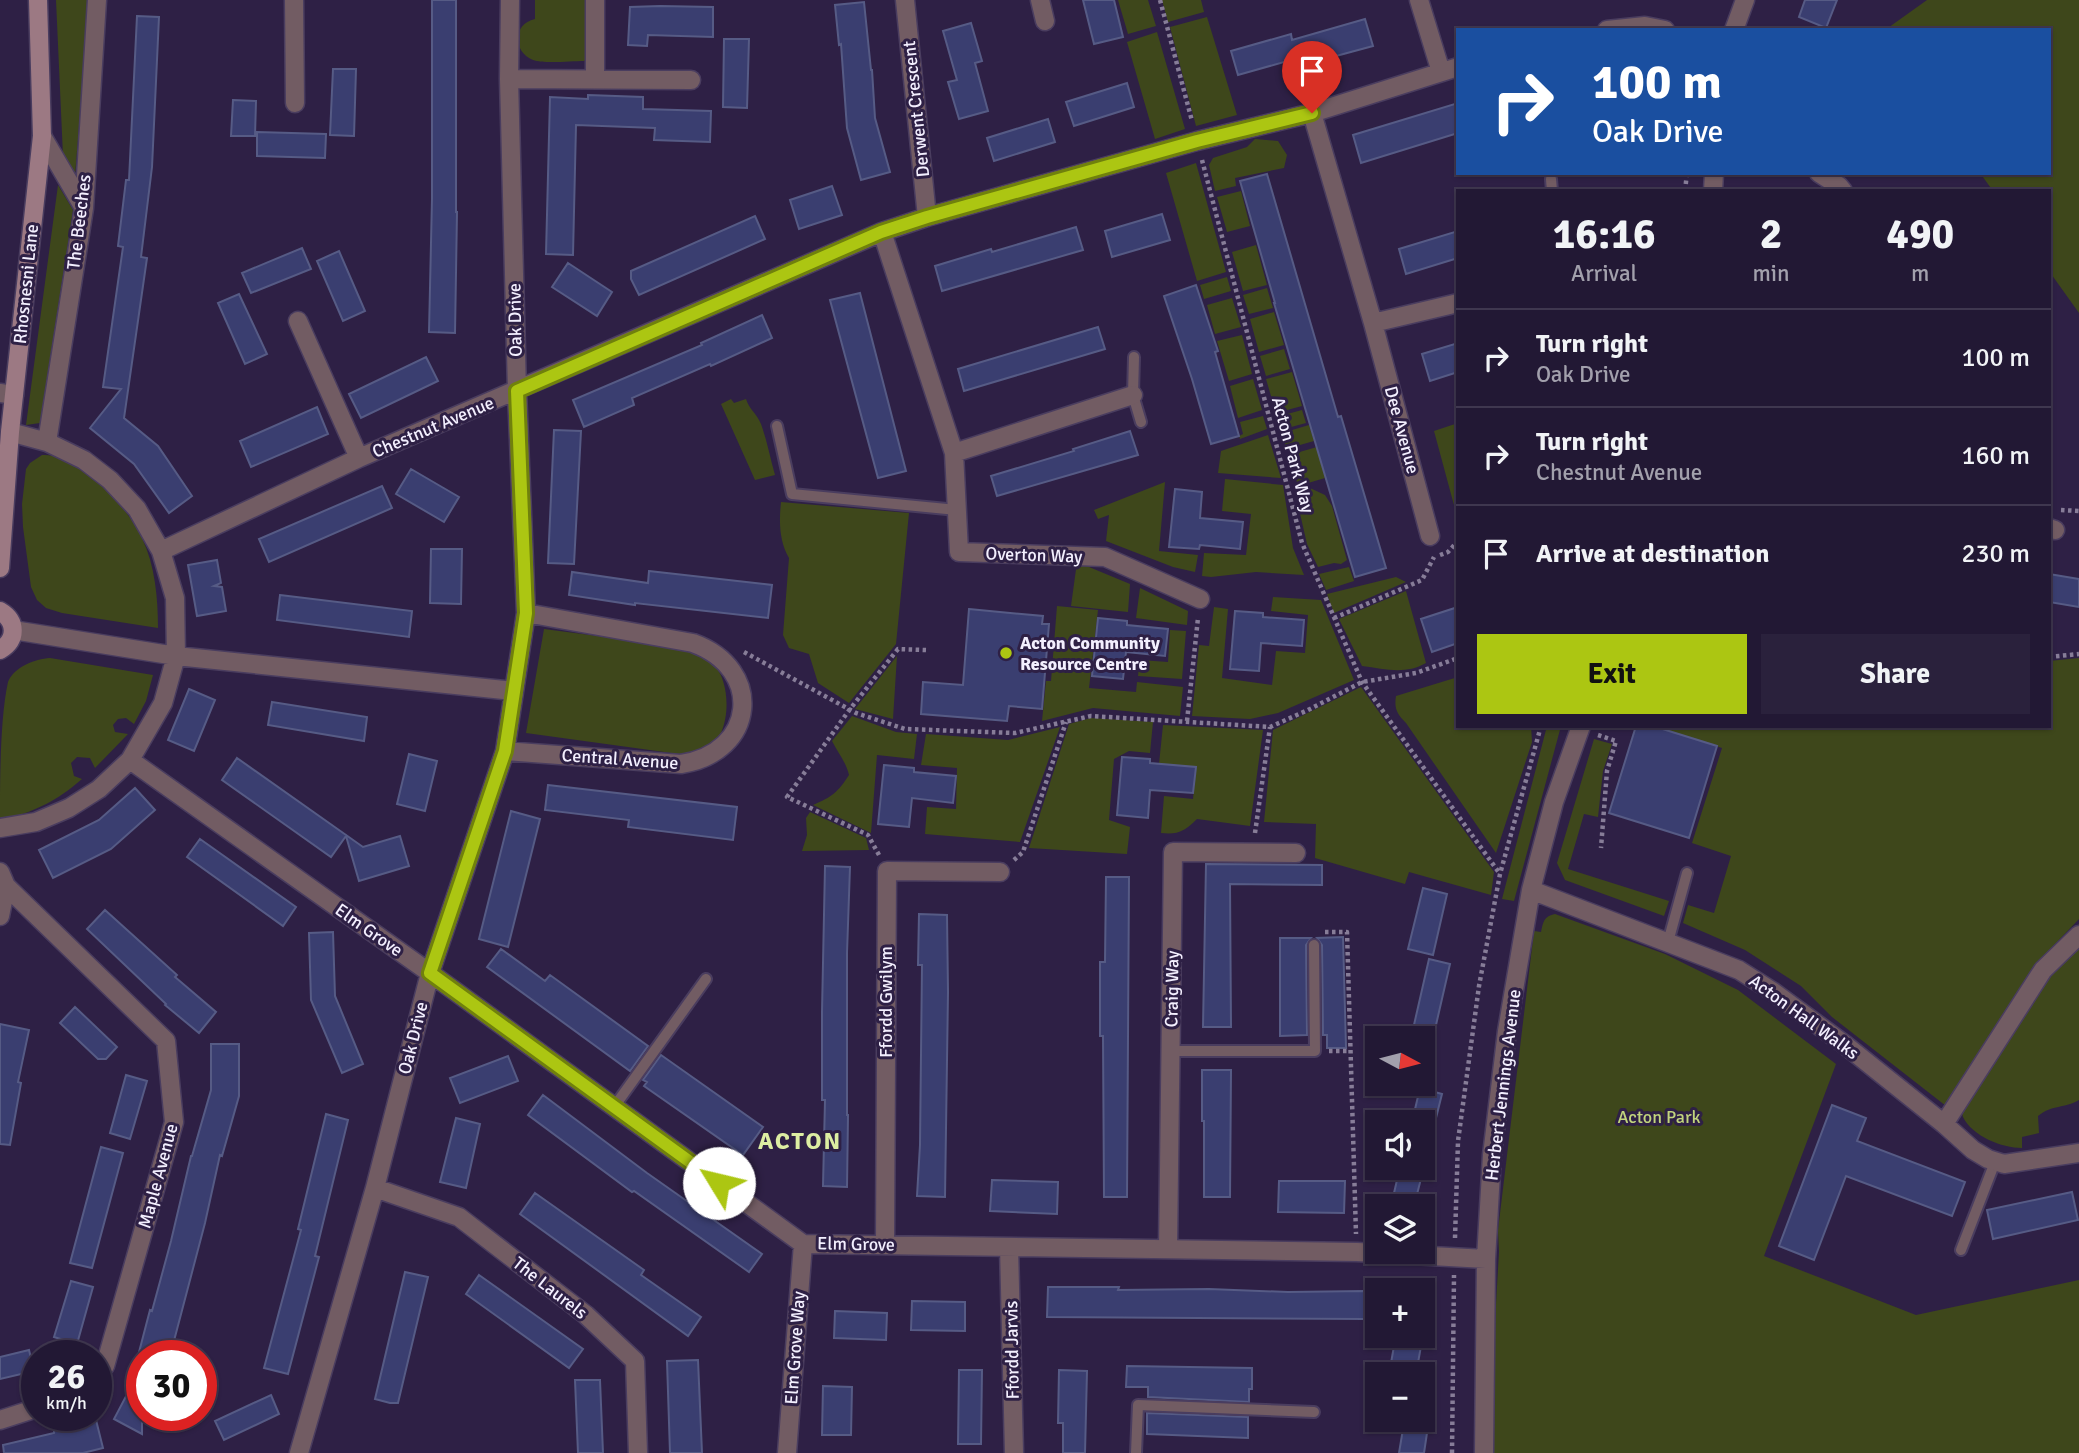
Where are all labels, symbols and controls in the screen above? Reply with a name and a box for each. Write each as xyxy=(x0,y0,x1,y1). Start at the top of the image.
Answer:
street label: Derwent Crescent xyxy=(898,40,934,178)
pin xyxy=(1282,41,1342,113)
icon: arrive xyxy=(1293,52,1331,90)
text: 100 m xyxy=(1592,52,1722,112)
icon: right xyxy=(1477,56,1568,147)
text: Oak Drive xyxy=(1592,112,1724,151)
street label: The Beeches xyxy=(62,173,96,271)
text: 16:16 xyxy=(1553,209,1656,260)
text: 2 xyxy=(1760,209,1782,260)
text: 490 xyxy=(1886,209,1954,260)
street label: Rhosnesni Lane xyxy=(9,223,43,345)
text: Arrival xyxy=(1571,259,1637,288)
text: min xyxy=(1752,259,1790,288)
text: m xyxy=(1911,259,1929,288)
street label: Oak Drive xyxy=(503,283,527,357)
text: Turn right xyxy=(1536,328,1648,360)
icon: right xyxy=(1477,339,1515,377)
text: 100 m xyxy=(1961,342,2030,374)
text: Oak Drive xyxy=(1536,360,1631,389)
street label: Dee Avenue xyxy=(1380,384,1424,476)
street label: Chestnut Avenue xyxy=(369,391,497,463)
street label: Acton Park Way xyxy=(1267,395,1319,516)
text: Turn right xyxy=(1536,426,1648,458)
icon: right xyxy=(1477,437,1515,475)
text: 160 m xyxy=(1961,440,2030,472)
text: Chestnut Avenue xyxy=(1536,458,1702,487)
icon: arrive xyxy=(1477,535,1515,573)
text: Arrive at destination xyxy=(1536,538,1769,570)
text: 230 m xyxy=(1961,538,2030,570)
street label: Overton Way xyxy=(985,542,1083,568)
place label: Acton Community Resource Centre xyxy=(1020,632,1160,675)
button: Exit xyxy=(1477,634,1747,714)
button: Share xyxy=(1761,634,2030,714)
marker: Acton Community Resource Centre xyxy=(998,645,1014,661)
street label: Central Avenue xyxy=(561,744,679,774)
street label: Elm Grove xyxy=(331,899,407,961)
street label: Ffordd Gwilym xyxy=(875,946,897,1058)
street label: Craig Way xyxy=(1160,950,1184,1028)
street label: Acton Hall Walks xyxy=(1745,970,1863,1064)
street label: Herbert Jennings Avenue xyxy=(1480,988,1526,1182)
street label: Oak Drive xyxy=(393,999,433,1077)
north arrow xyxy=(1365,1026,1435,1096)
map controls xyxy=(1365,1026,1435,1432)
park label: Acton Park xyxy=(1617,1106,1701,1128)
button: sound xyxy=(1365,1110,1435,1180)
street label: Maple Avenue xyxy=(133,1121,183,1231)
district label: ACTON xyxy=(758,1126,842,1156)
position arrow xyxy=(682,1146,756,1220)
button: layers xyxy=(1365,1194,1435,1264)
street label: Elm Grove xyxy=(817,1232,895,1256)
street label: The Laurels xyxy=(508,1252,592,1324)
button: + xyxy=(1365,1278,1435,1348)
street label: Elm Grove Way xyxy=(780,1290,810,1405)
street label: Ffordd Jarvis xyxy=(1000,1300,1024,1400)
speed limit sign: 30 xyxy=(126,1340,217,1431)
text: 26 xyxy=(48,1355,85,1398)
button: − xyxy=(1365,1362,1435,1432)
text: km/h xyxy=(46,1392,87,1414)

